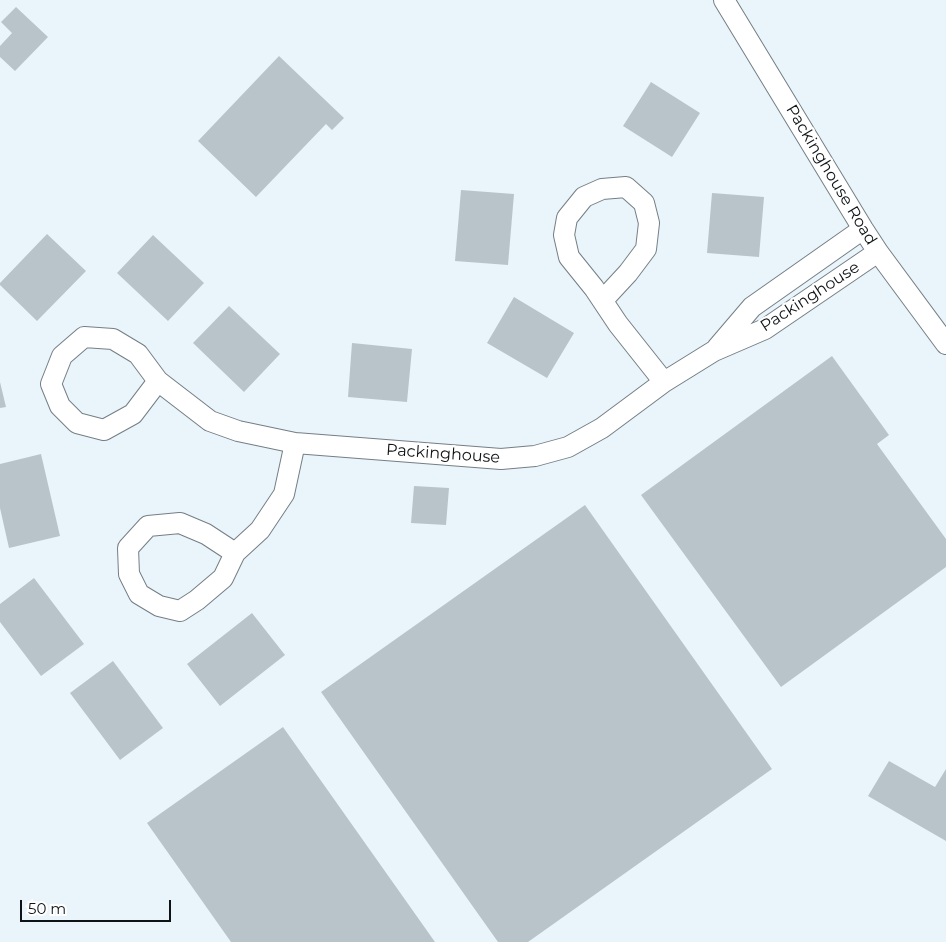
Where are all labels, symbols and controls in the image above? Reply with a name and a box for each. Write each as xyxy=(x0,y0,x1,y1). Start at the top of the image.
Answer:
street label: Packinghouse Road xyxy=(781,101,881,249)
street label: Packinghouse xyxy=(757,258,863,336)
street label: Packinghouse xyxy=(385,440,501,468)
scale bar xyxy=(22,890,174,922)
text: 50 m xyxy=(28,899,66,918)

